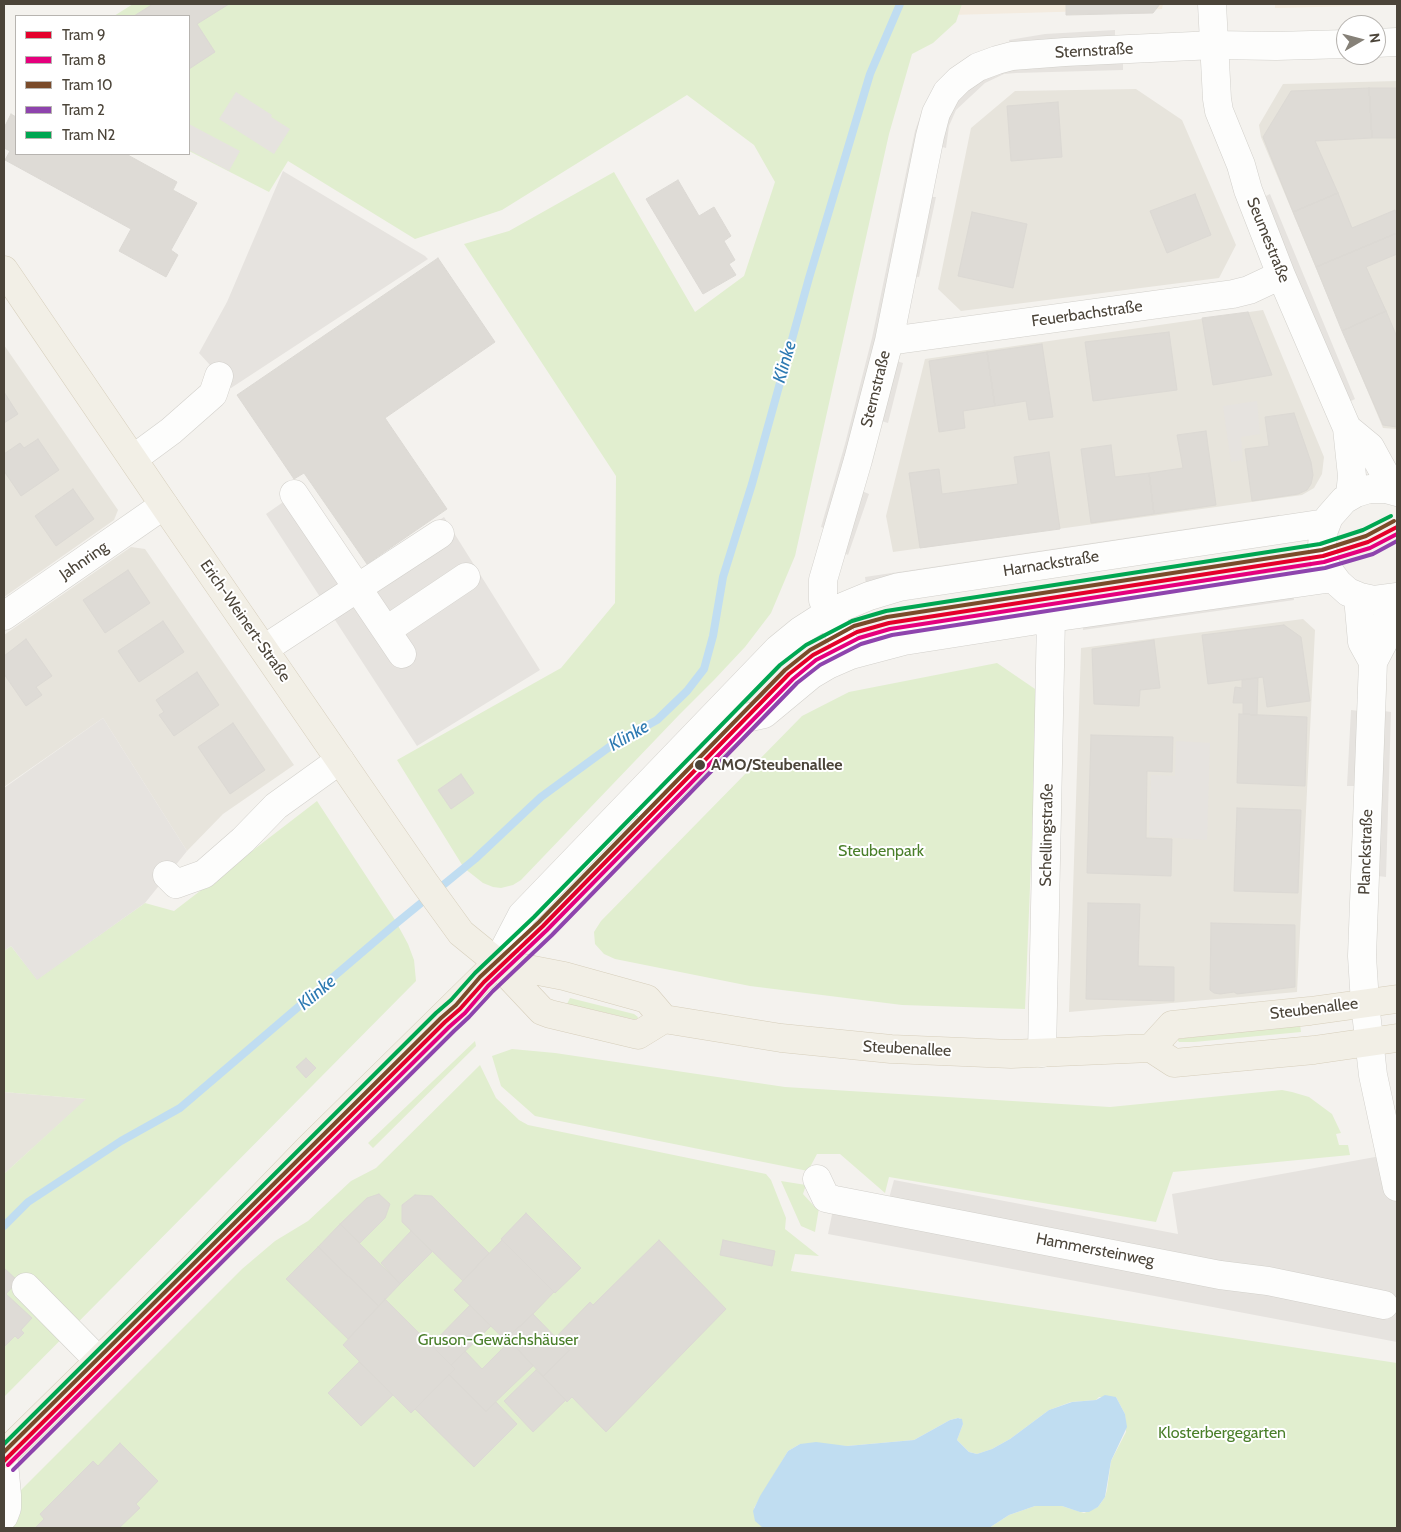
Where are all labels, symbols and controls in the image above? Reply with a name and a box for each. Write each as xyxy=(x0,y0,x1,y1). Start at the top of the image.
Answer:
legend xyxy=(15,15,190,155)
north arrow xyxy=(1336,15,1386,65)
text: Tram 9 xyxy=(62,26,106,44)
text: N xyxy=(1365,32,1384,44)
street label: Sternstraße xyxy=(1054,39,1134,63)
text: Tram 8 xyxy=(62,51,106,69)
text: Tram 10 xyxy=(62,76,112,94)
text: Tram 2 xyxy=(62,101,105,119)
text: Tram N2 xyxy=(62,126,115,144)
street label: Seumestraße xyxy=(1242,195,1294,285)
street label: Feuerbachstraße xyxy=(1030,297,1144,331)
water label: Klinke xyxy=(769,338,801,386)
street label: Sternstraße xyxy=(857,349,895,429)
street label: Jahnring xyxy=(56,537,112,585)
street label: Harnackstraße xyxy=(1002,547,1100,581)
street label: Erich-Weinert-Straße xyxy=(196,556,294,686)
water label: Klinke xyxy=(605,716,653,756)
place label: AMO/Steubenallee xyxy=(711,755,843,775)
marker: AMO/Steubenallee xyxy=(693,758,707,772)
street label: Schellingstraße xyxy=(1036,783,1058,887)
street label: Planckstraße xyxy=(1355,809,1377,895)
park label: Steubenpark xyxy=(838,841,924,861)
water label: Klinke xyxy=(294,971,340,1015)
street label: Steubenallee xyxy=(1269,994,1359,1024)
street label: Steubenallee xyxy=(862,1037,952,1061)
street label: Hammersteinweg xyxy=(1034,1229,1156,1271)
park label: Gruson-Gewächshäuser xyxy=(418,1330,578,1350)
park label: Klosterbergegarten xyxy=(1158,1423,1286,1443)

